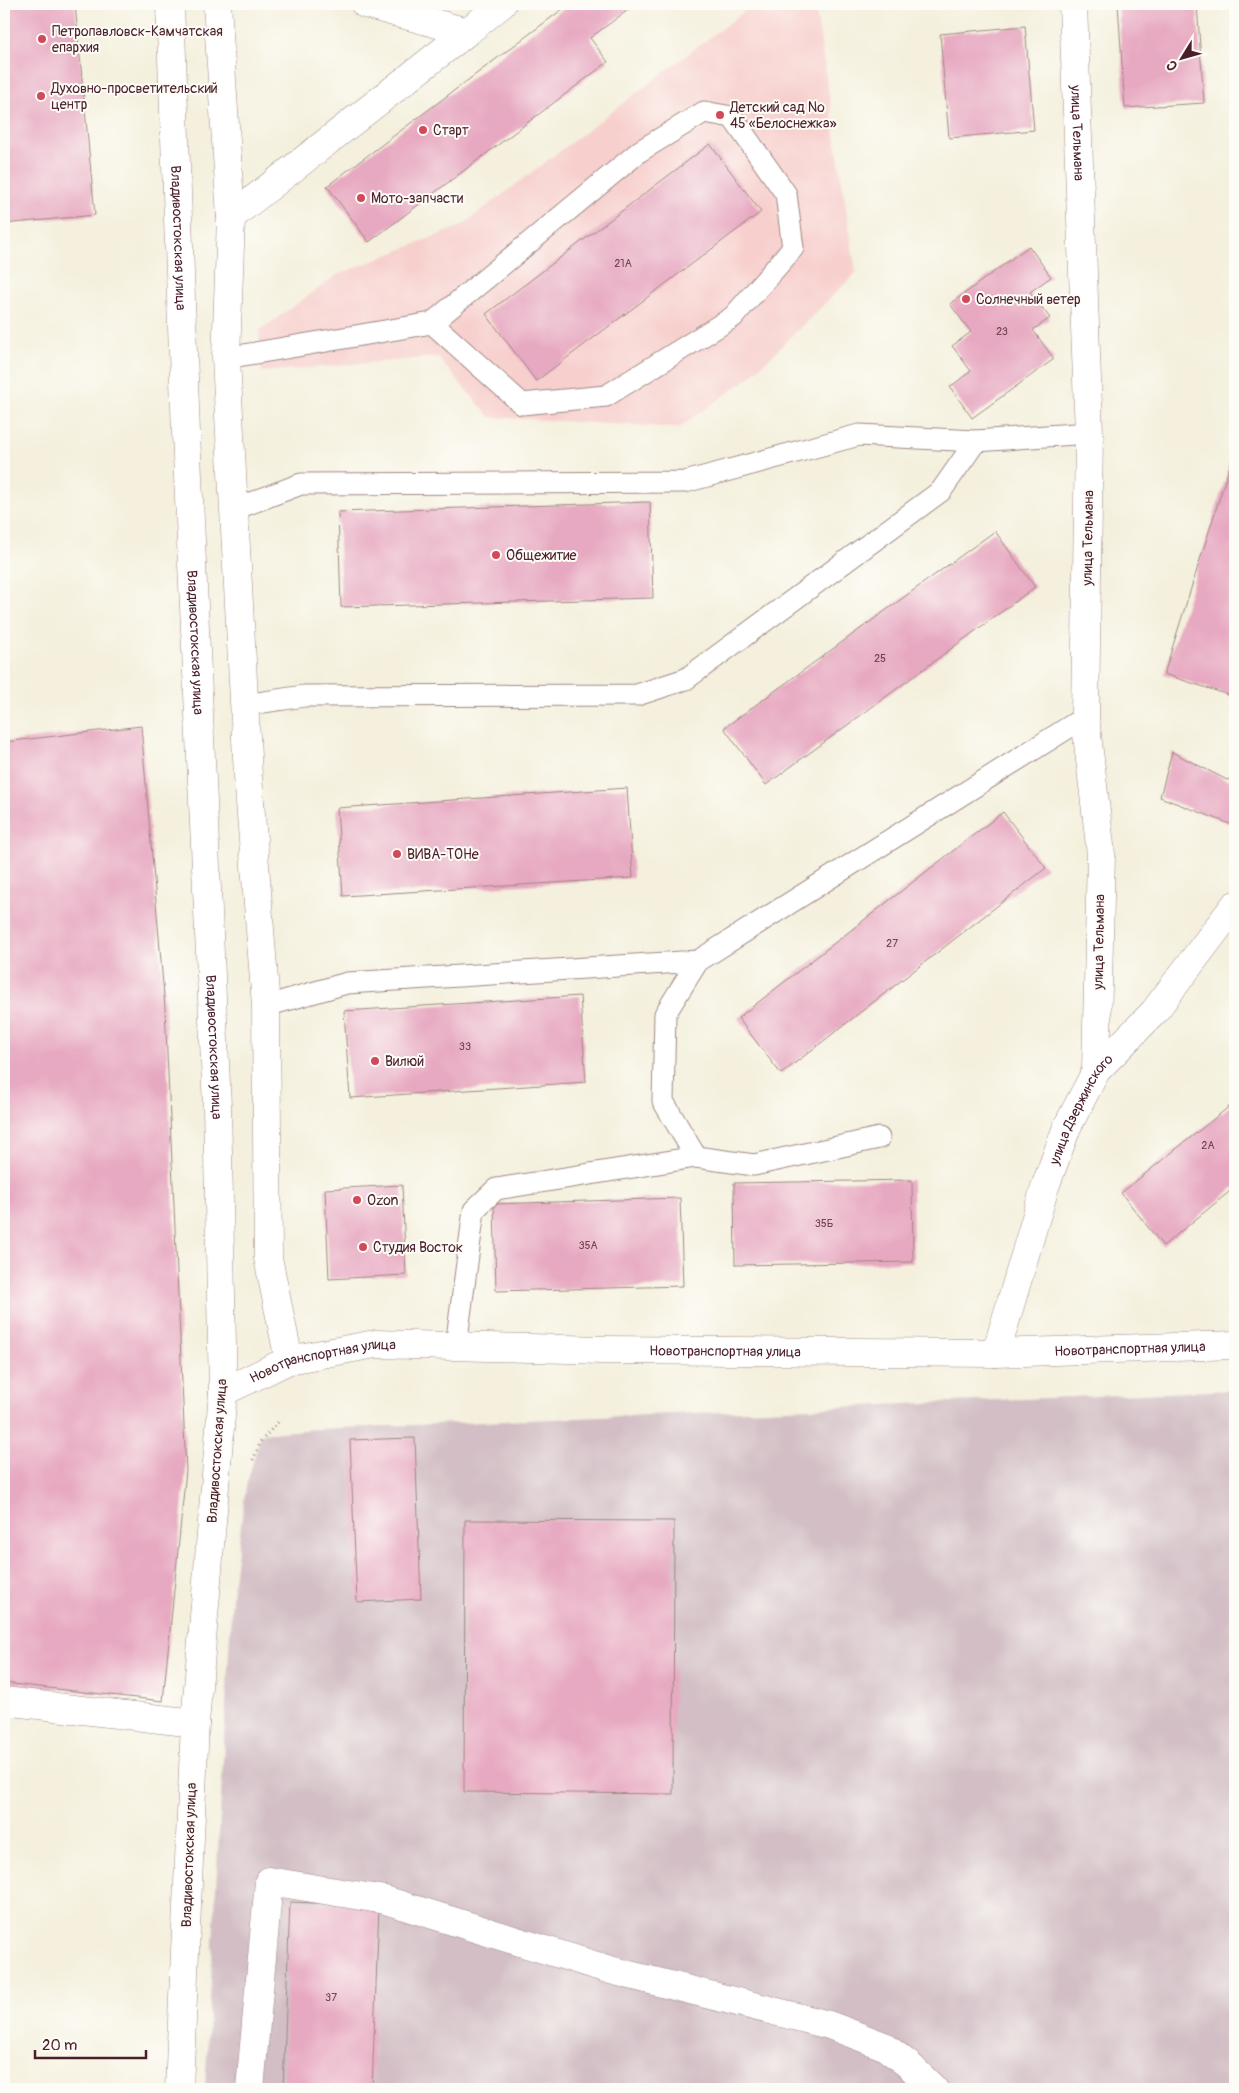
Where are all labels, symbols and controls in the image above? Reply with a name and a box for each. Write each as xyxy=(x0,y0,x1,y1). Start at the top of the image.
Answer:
place label: Петропавловск-Камчатская епархия xyxy=(52,23,223,56)
north arrow xyxy=(1156,32,1206,82)
marker: Петропавловск-Камчатская епархия xyxy=(36,33,48,45)
text: С xyxy=(1162,57,1181,74)
place label: Духовно-просветительский центр xyxy=(50,80,218,113)
street label: улица Тельмана xyxy=(1067,84,1088,181)
marker: Духовно-просветительский центр xyxy=(35,90,47,102)
place label: Детский сад № 45 «Белоснежка» xyxy=(729,99,837,132)
marker: Детский сад № 45 «Белоснежка» xyxy=(714,109,726,121)
place label: Старт xyxy=(433,122,469,139)
marker: Старт xyxy=(417,124,429,136)
street label: Владивостокская улица xyxy=(168,165,190,311)
place label: Мото-запчасти xyxy=(371,190,463,207)
marker: Мото-запчасти xyxy=(355,192,367,204)
house number: 21А xyxy=(614,257,632,270)
place label: Солнечный ветер xyxy=(976,291,1081,308)
marker: Солнечный ветер xyxy=(960,293,972,305)
house number: 23 xyxy=(996,325,1008,338)
street label: улица Тельмана xyxy=(1079,490,1097,587)
place label: Общежитие xyxy=(506,547,577,564)
marker: Общежитие xyxy=(490,549,502,561)
street label: Владивостокская улица xyxy=(184,570,207,715)
house number: 25 xyxy=(874,652,886,665)
place label: ВИВА-ТОНе xyxy=(407,846,479,863)
marker: ВИВА-ТОНе xyxy=(391,848,403,860)
street label: улица Тельмана xyxy=(1090,894,1108,991)
house number: 27 xyxy=(886,937,898,950)
street label: Владивостокская улица xyxy=(202,974,226,1120)
house number: 33 xyxy=(459,1040,471,1053)
street label: улица Дзержинского xyxy=(1045,1050,1117,1168)
place label: Вилюй xyxy=(385,1053,424,1070)
marker: Вилюй xyxy=(369,1055,381,1067)
house number: 2А xyxy=(1201,1139,1215,1152)
place label: Ozon xyxy=(367,1192,399,1209)
marker: Ozon xyxy=(351,1194,363,1206)
house number: 35Б xyxy=(815,1217,833,1230)
place label: Студия Восток xyxy=(373,1239,463,1256)
house number: 35А xyxy=(578,1239,598,1252)
marker: Студия Восток xyxy=(357,1241,369,1253)
street label: Новотранспортная улица xyxy=(247,1335,396,1386)
street label: Новотранспортная улица xyxy=(1054,1337,1206,1360)
street label: Новотранспортная улица xyxy=(649,1342,801,1360)
street label: Владивостокская улица xyxy=(203,1378,231,1524)
street label: Владивостокская улица xyxy=(178,1782,200,1928)
house number: 37 xyxy=(325,1991,337,2004)
scale bar xyxy=(35,2028,146,2060)
text: 20 m xyxy=(42,2036,77,2055)

